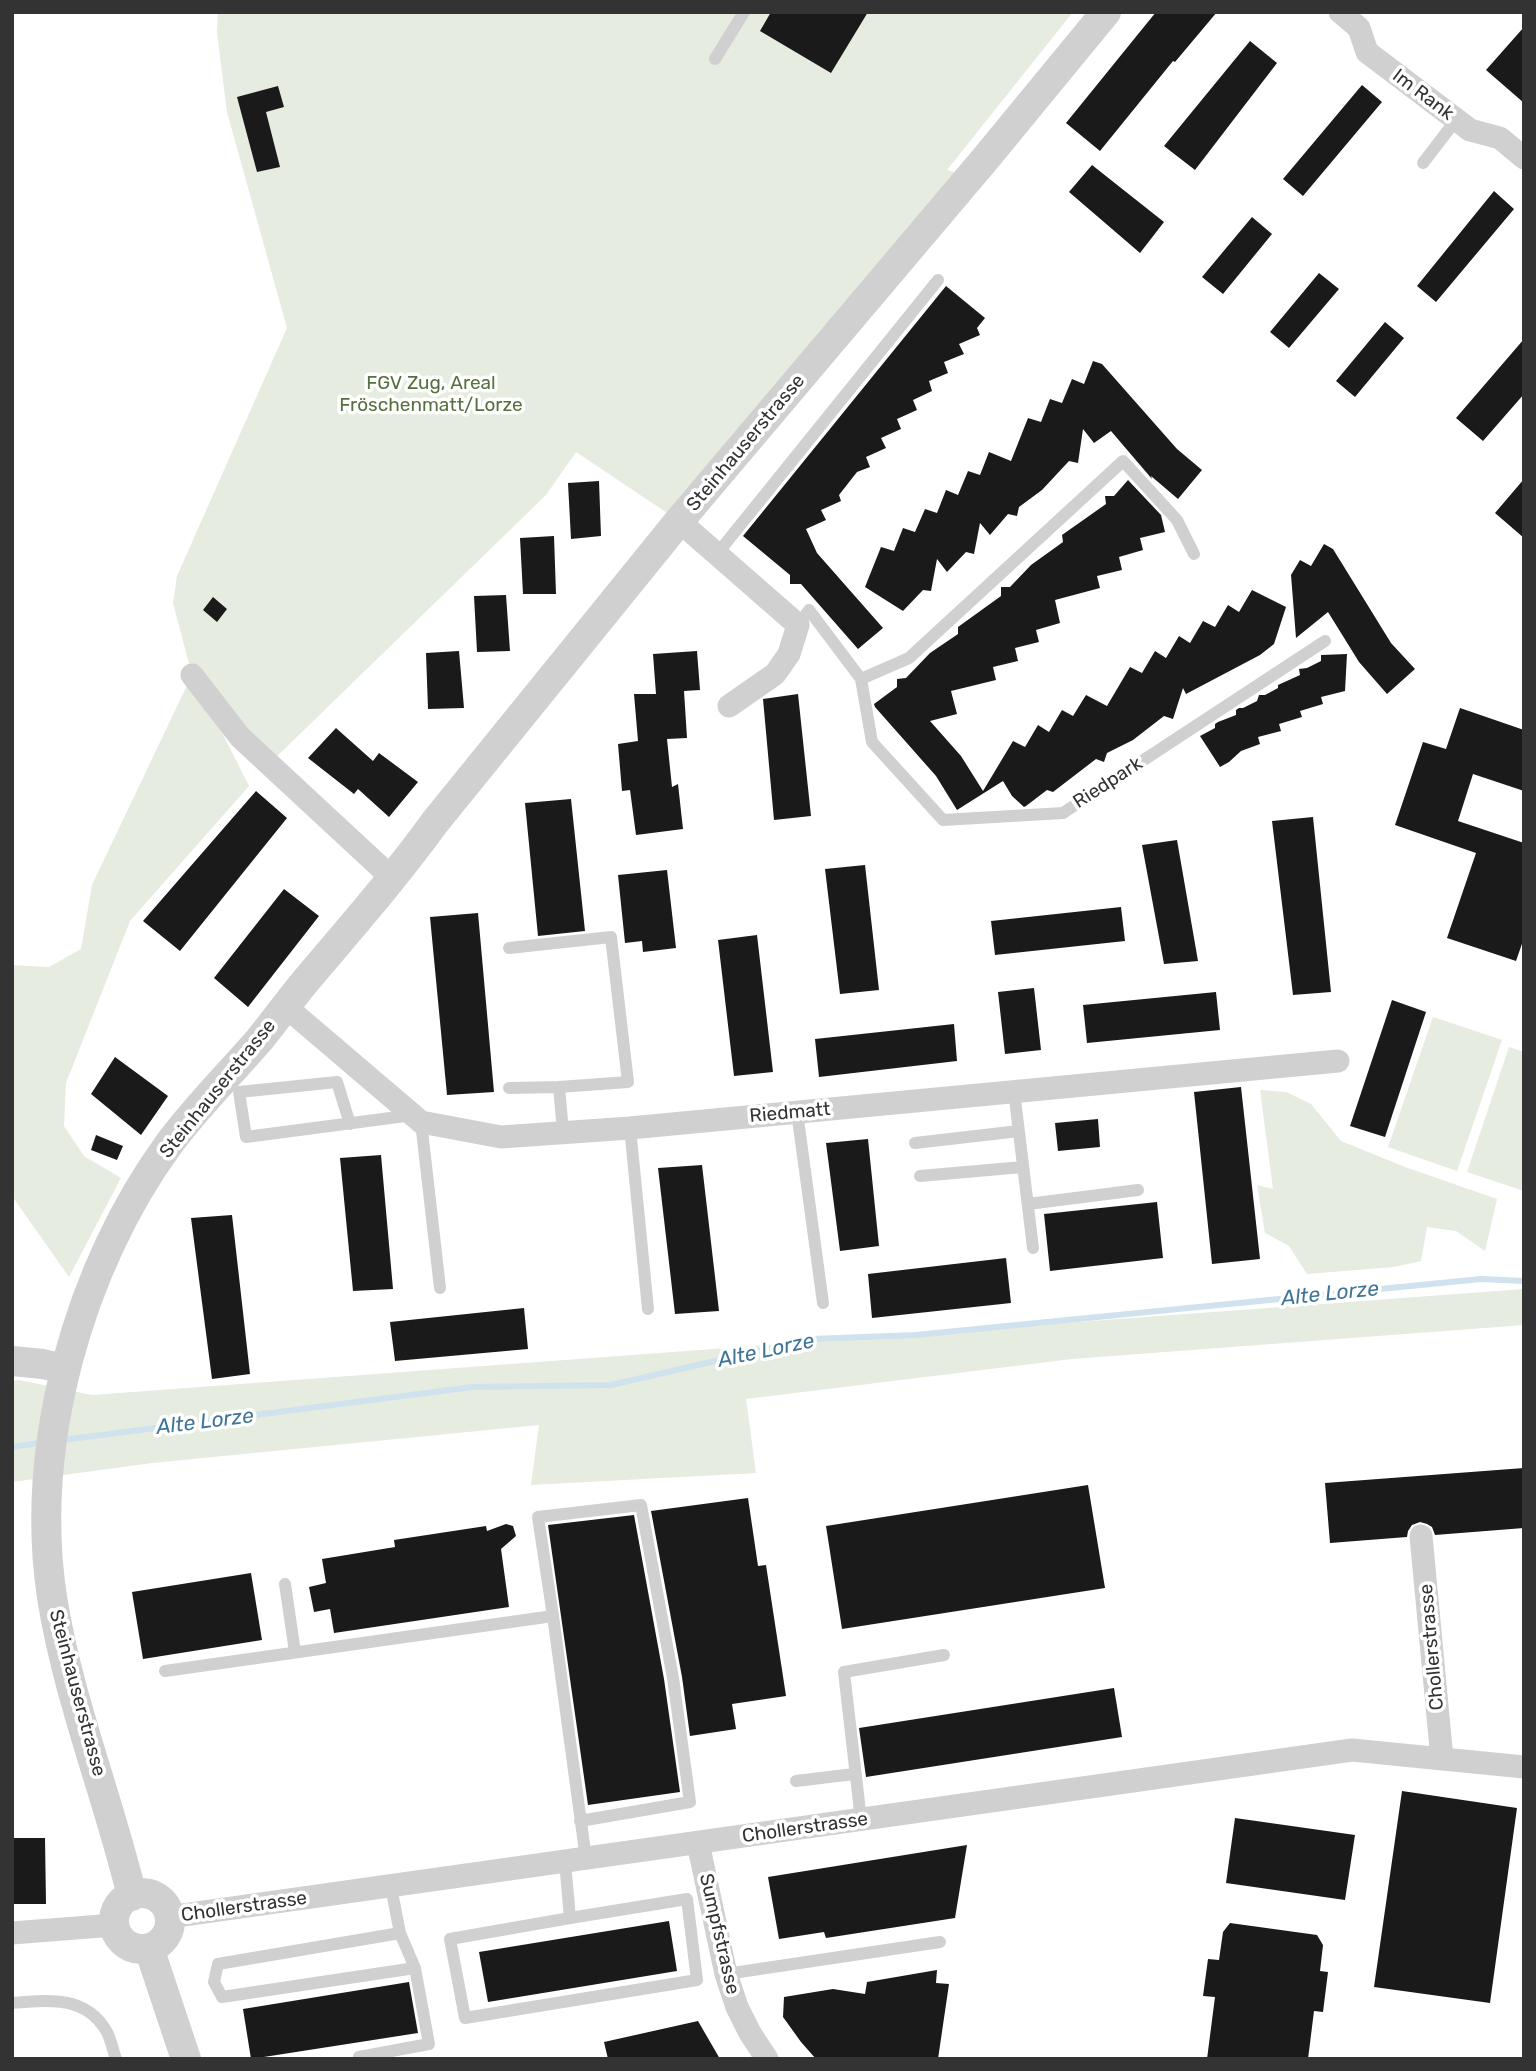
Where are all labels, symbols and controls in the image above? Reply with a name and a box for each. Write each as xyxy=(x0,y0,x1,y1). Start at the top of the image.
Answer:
street label: Im Rank xyxy=(1388,65,1458,125)
street label: Steinhauserstrasse xyxy=(682,370,810,516)
park label: FGV Zug, Areal Fröschenmatt/Lorze xyxy=(339,373,523,417)
street label: Riedpark xyxy=(1069,752,1147,814)
street label: Steinhauserstrasse xyxy=(155,1015,281,1163)
street label: Riedmatt xyxy=(749,1098,831,1128)
water label: Alte Lorze xyxy=(1280,1276,1380,1312)
water label: Alte Lorze xyxy=(716,1328,816,1374)
water label: Alte Lorze xyxy=(155,1404,255,1440)
street label: Chollerstrasse xyxy=(1415,1583,1449,1711)
street label: Steinhauserstrasse xyxy=(44,1607,110,1779)
street label: Chollerstrasse xyxy=(741,1808,869,1848)
street label: Sumpfstrasse xyxy=(694,1871,744,1997)
street label: Chollerstrasse xyxy=(180,1887,308,1927)

